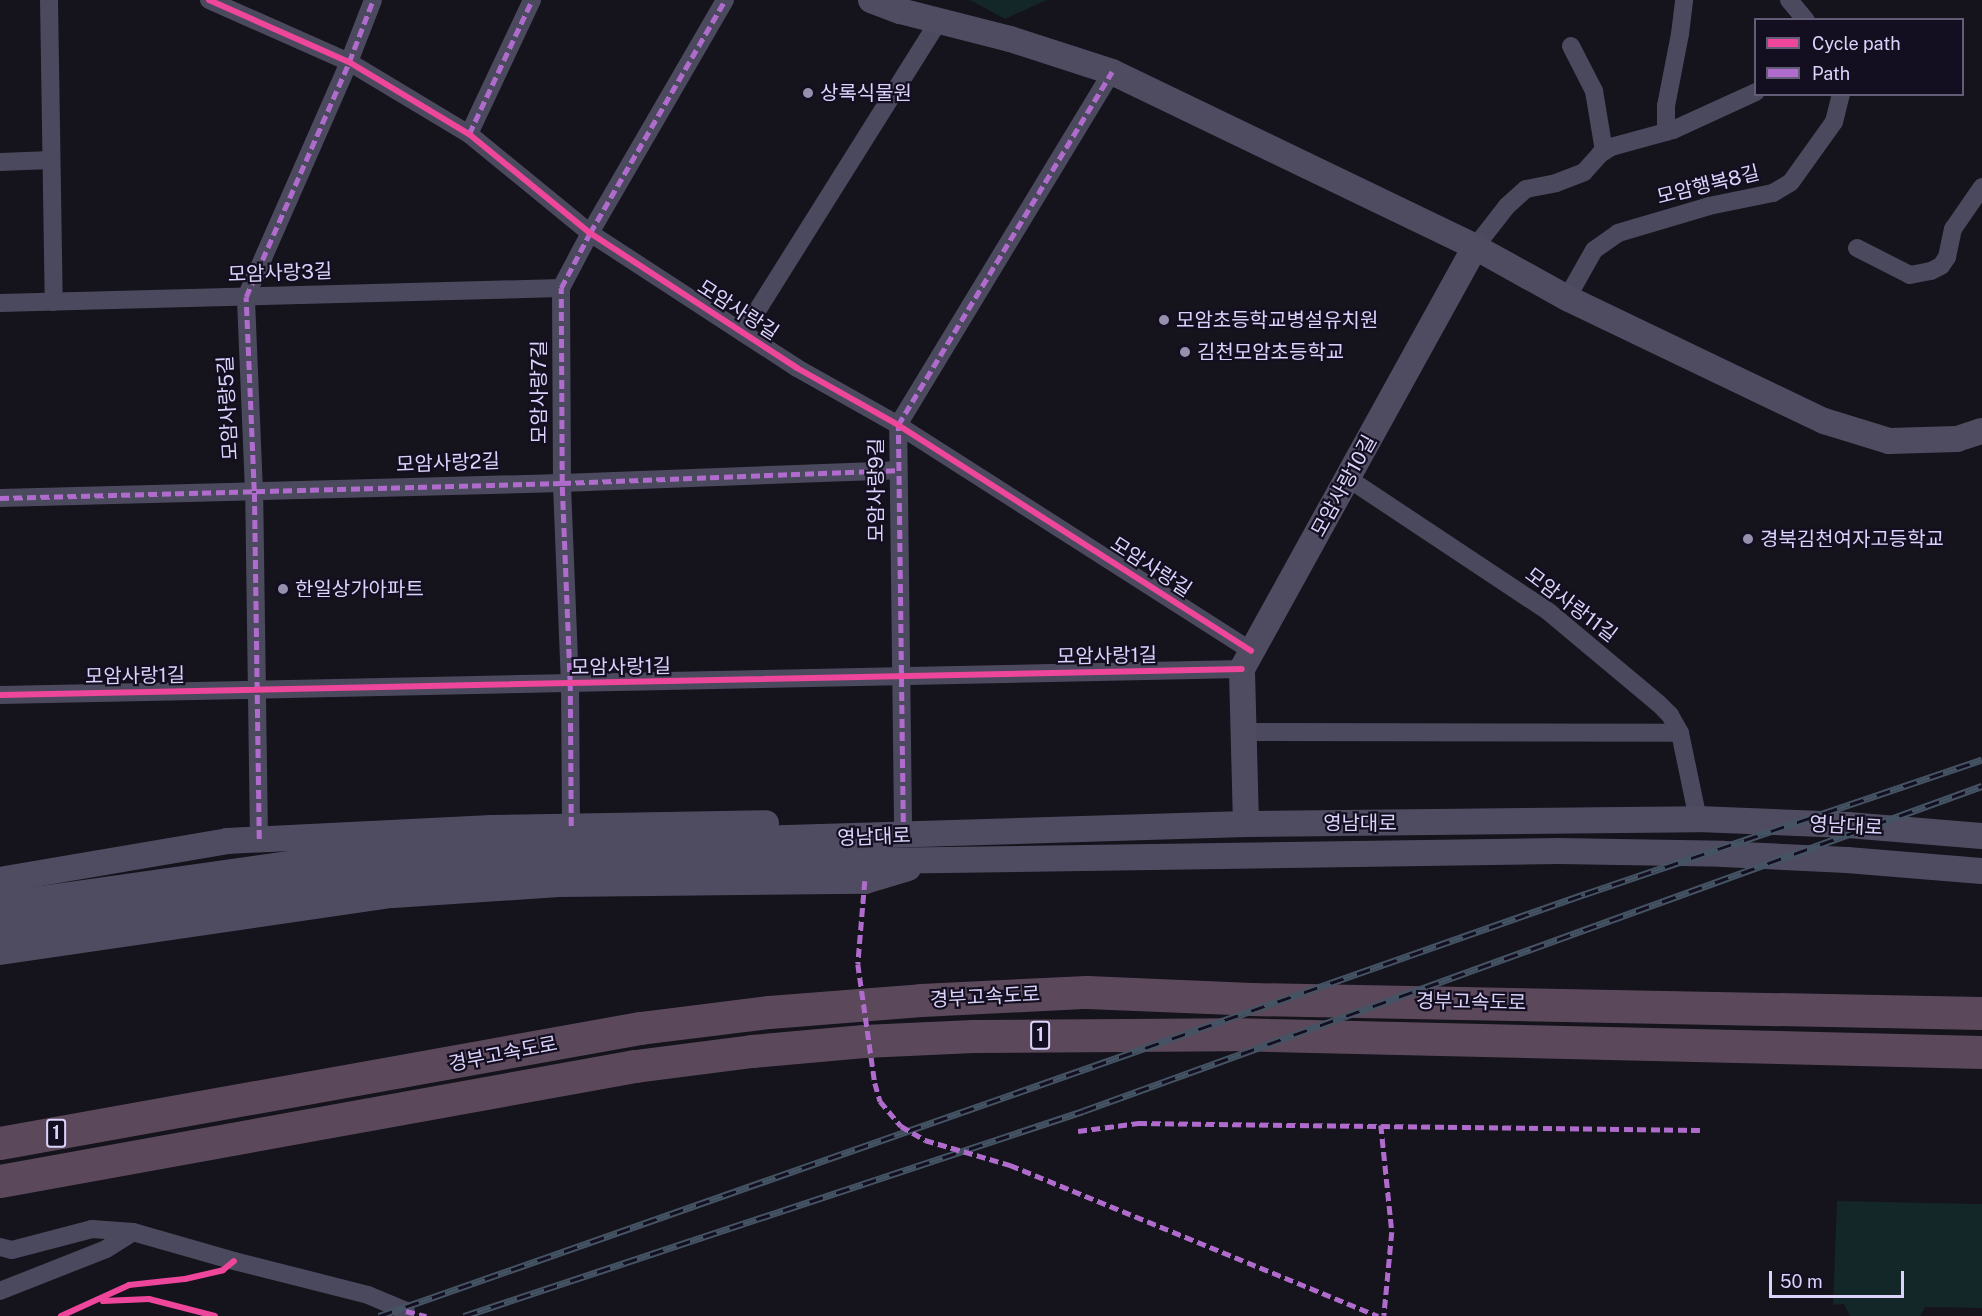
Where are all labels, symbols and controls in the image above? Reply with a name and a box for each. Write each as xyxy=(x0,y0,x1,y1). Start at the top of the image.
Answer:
legend xyxy=(1754,18,1964,96)
text: Cycle path xyxy=(1812,33,1901,54)
text: Path xyxy=(1812,63,1850,84)
place label: 상록식물원 xyxy=(820,81,912,105)
marker: 상록식물원 xyxy=(801,86,815,100)
street label: 모암행복8길 xyxy=(1654,161,1762,209)
street label: 모암사랑3길 xyxy=(227,259,333,287)
street label: 모암사랑길 xyxy=(693,275,783,345)
place label: 모암초등학교병설유치원 xyxy=(1176,308,1378,332)
marker: 모암초등학교병설유치원 xyxy=(1157,313,1171,327)
street label: 모암사랑7길 xyxy=(527,340,551,444)
place label: 김천모암초등학교 xyxy=(1197,340,1344,364)
marker: 김천모암초등학교 xyxy=(1178,345,1192,359)
street label: 모암사랑5길 xyxy=(213,355,243,461)
street label: 모암사랑10길 xyxy=(1306,431,1382,541)
street label: 모암사랑9길 xyxy=(864,438,888,542)
street label: 모암사랑2길 xyxy=(396,449,500,477)
place label: 경북김천여자고등학교 xyxy=(1760,527,1944,551)
street label: 모암사랑길 xyxy=(1106,532,1196,602)
marker: 경북김천여자고등학교 xyxy=(1741,532,1755,546)
street label: 모암사랑11길 xyxy=(1521,563,1621,647)
place label: 한일상가아파트 xyxy=(295,577,424,601)
marker: 한일상가아파트 xyxy=(276,582,290,596)
street label: 모암사랑1길 xyxy=(1057,643,1157,669)
street label: 모암사랑1길 xyxy=(571,654,671,680)
street label: 모암사랑1길 xyxy=(85,663,185,689)
street label: 영남대로 xyxy=(1323,811,1397,835)
street label: 영남대로 xyxy=(1809,812,1883,840)
street label: 영남대로 xyxy=(837,824,911,850)
street label: 경부고속도로 xyxy=(929,982,1041,1012)
street label: 경부고속도로 xyxy=(1416,989,1526,1015)
road number: 1 xyxy=(1030,1020,1050,1050)
street label: 경부고속도로 xyxy=(447,1032,559,1076)
road number: 1 xyxy=(46,1118,66,1148)
scale bar xyxy=(1772,1259,1907,1297)
text: 50 m xyxy=(1780,1271,1823,1292)

